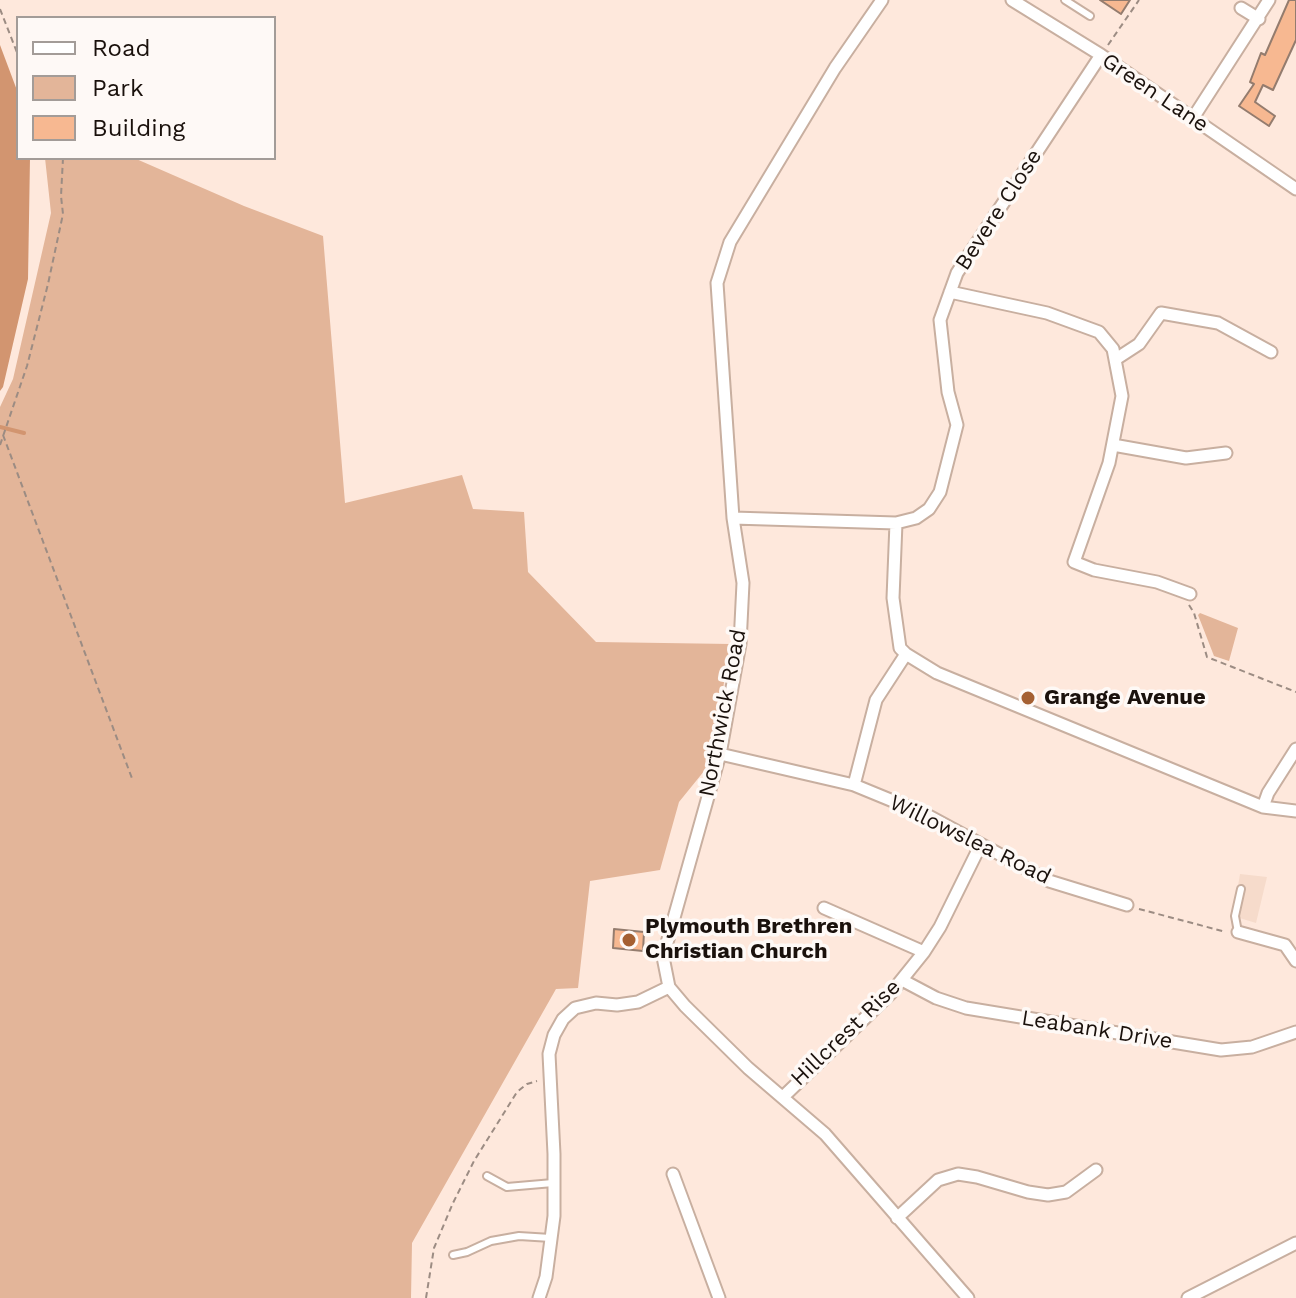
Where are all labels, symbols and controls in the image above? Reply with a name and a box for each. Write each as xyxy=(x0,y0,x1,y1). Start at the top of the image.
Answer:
legend xyxy=(16,16,276,160)
text: Road xyxy=(92,34,151,62)
street label: Green Lane xyxy=(1097,48,1213,138)
text: Park xyxy=(92,74,144,102)
text: Building xyxy=(92,114,185,142)
street label: Bevere Close xyxy=(950,145,1048,275)
street label: Northwick Road xyxy=(694,627,752,799)
place label: Grange Avenue xyxy=(1044,685,1206,711)
marker: Grange Avenue xyxy=(1019,689,1037,707)
street label: Willowslea Road xyxy=(885,790,1055,890)
place label: Plymouth Brethren Christian Church xyxy=(645,914,852,966)
marker: Plymouth Brethren Christian Church xyxy=(620,931,638,949)
street label: Hillcrest Rise xyxy=(786,974,906,1092)
street label: Leabank Drive xyxy=(1020,1005,1174,1055)

